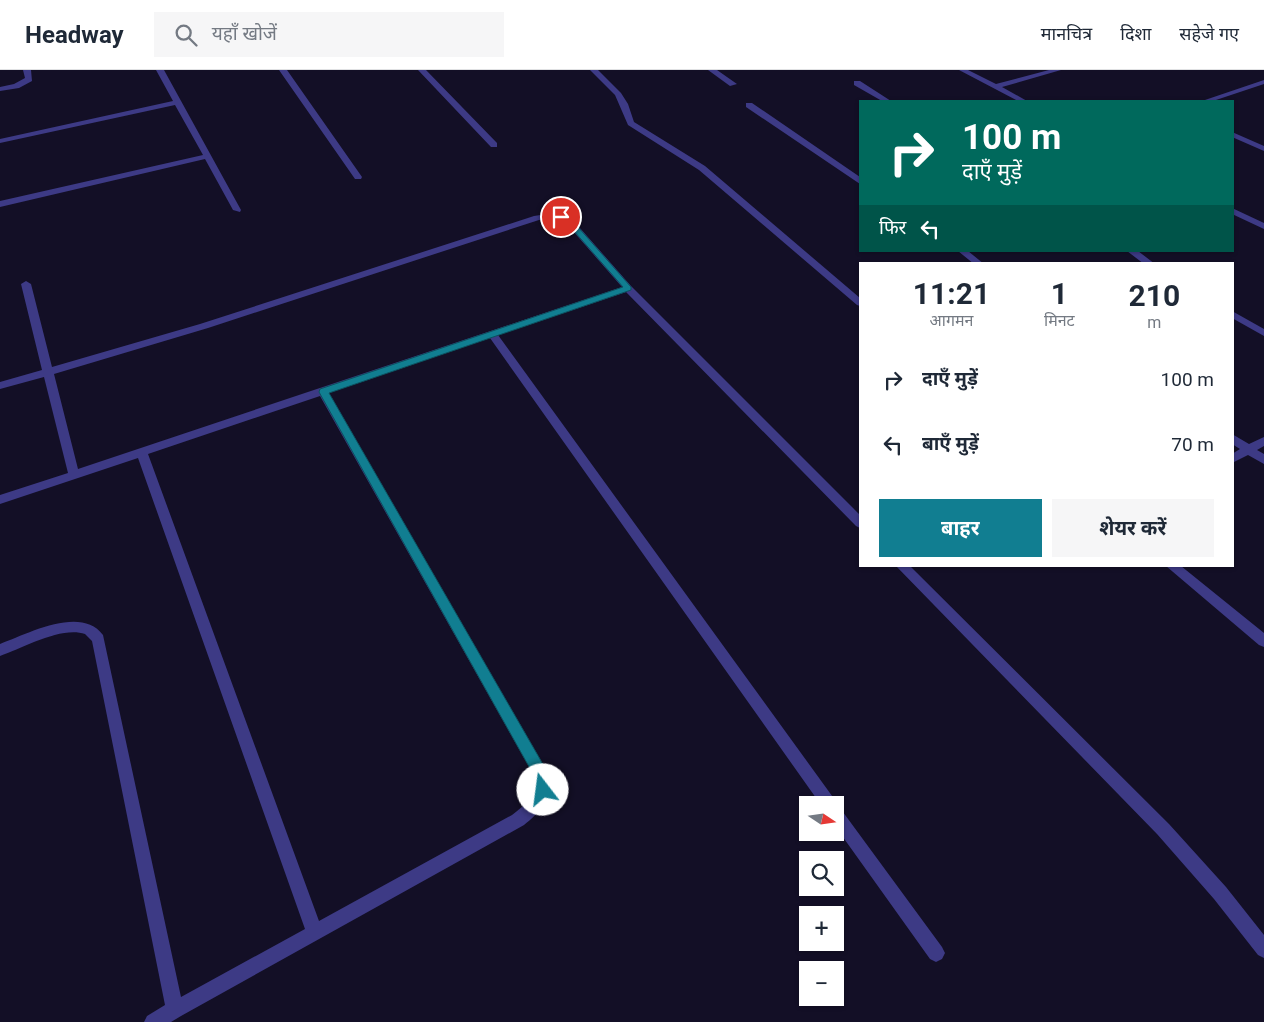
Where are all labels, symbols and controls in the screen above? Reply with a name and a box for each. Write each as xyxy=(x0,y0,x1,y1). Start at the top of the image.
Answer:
search box xyxy=(154,12,504,57)
text: Headway xyxy=(25,21,124,49)
icon: search xyxy=(172,21,200,49)
text: यहाँ खोजें xyxy=(212,22,277,45)
text: मानचित्र xyxy=(1041,23,1092,44)
text: दिशा xyxy=(1120,23,1151,44)
text: सहेजे गए xyxy=(1179,23,1239,44)
text: 100 m xyxy=(962,117,1061,158)
icon: right xyxy=(879,120,944,185)
text: दाएँ मुड़ें xyxy=(962,159,1022,184)
pin xyxy=(540,196,582,238)
icon: arrive xyxy=(547,203,575,231)
icon: left xyxy=(916,215,944,243)
text: फिर xyxy=(879,216,906,239)
text: 11:21 xyxy=(913,276,990,311)
text: 1 xyxy=(1051,276,1068,311)
text: 210 xyxy=(1129,278,1180,313)
text: आगमन xyxy=(930,311,973,330)
text: मिनट xyxy=(1044,311,1075,330)
text: m xyxy=(1147,313,1161,332)
icon: right xyxy=(879,366,907,394)
text: दाएँ मुड़ें xyxy=(922,367,978,390)
text: 100 m xyxy=(1161,368,1214,391)
icon: left xyxy=(879,431,907,459)
text: बाएँ मुड़ें xyxy=(922,432,979,455)
text: 70 m xyxy=(1171,433,1214,456)
button: बाहर xyxy=(879,499,1042,557)
button: शेयर करें xyxy=(1052,499,1214,557)
position arrow xyxy=(516,763,568,815)
north arrow xyxy=(799,796,844,841)
map controls xyxy=(799,796,844,1006)
button: search xyxy=(799,851,844,896)
button: + xyxy=(799,906,844,951)
button: − xyxy=(799,961,844,1006)

